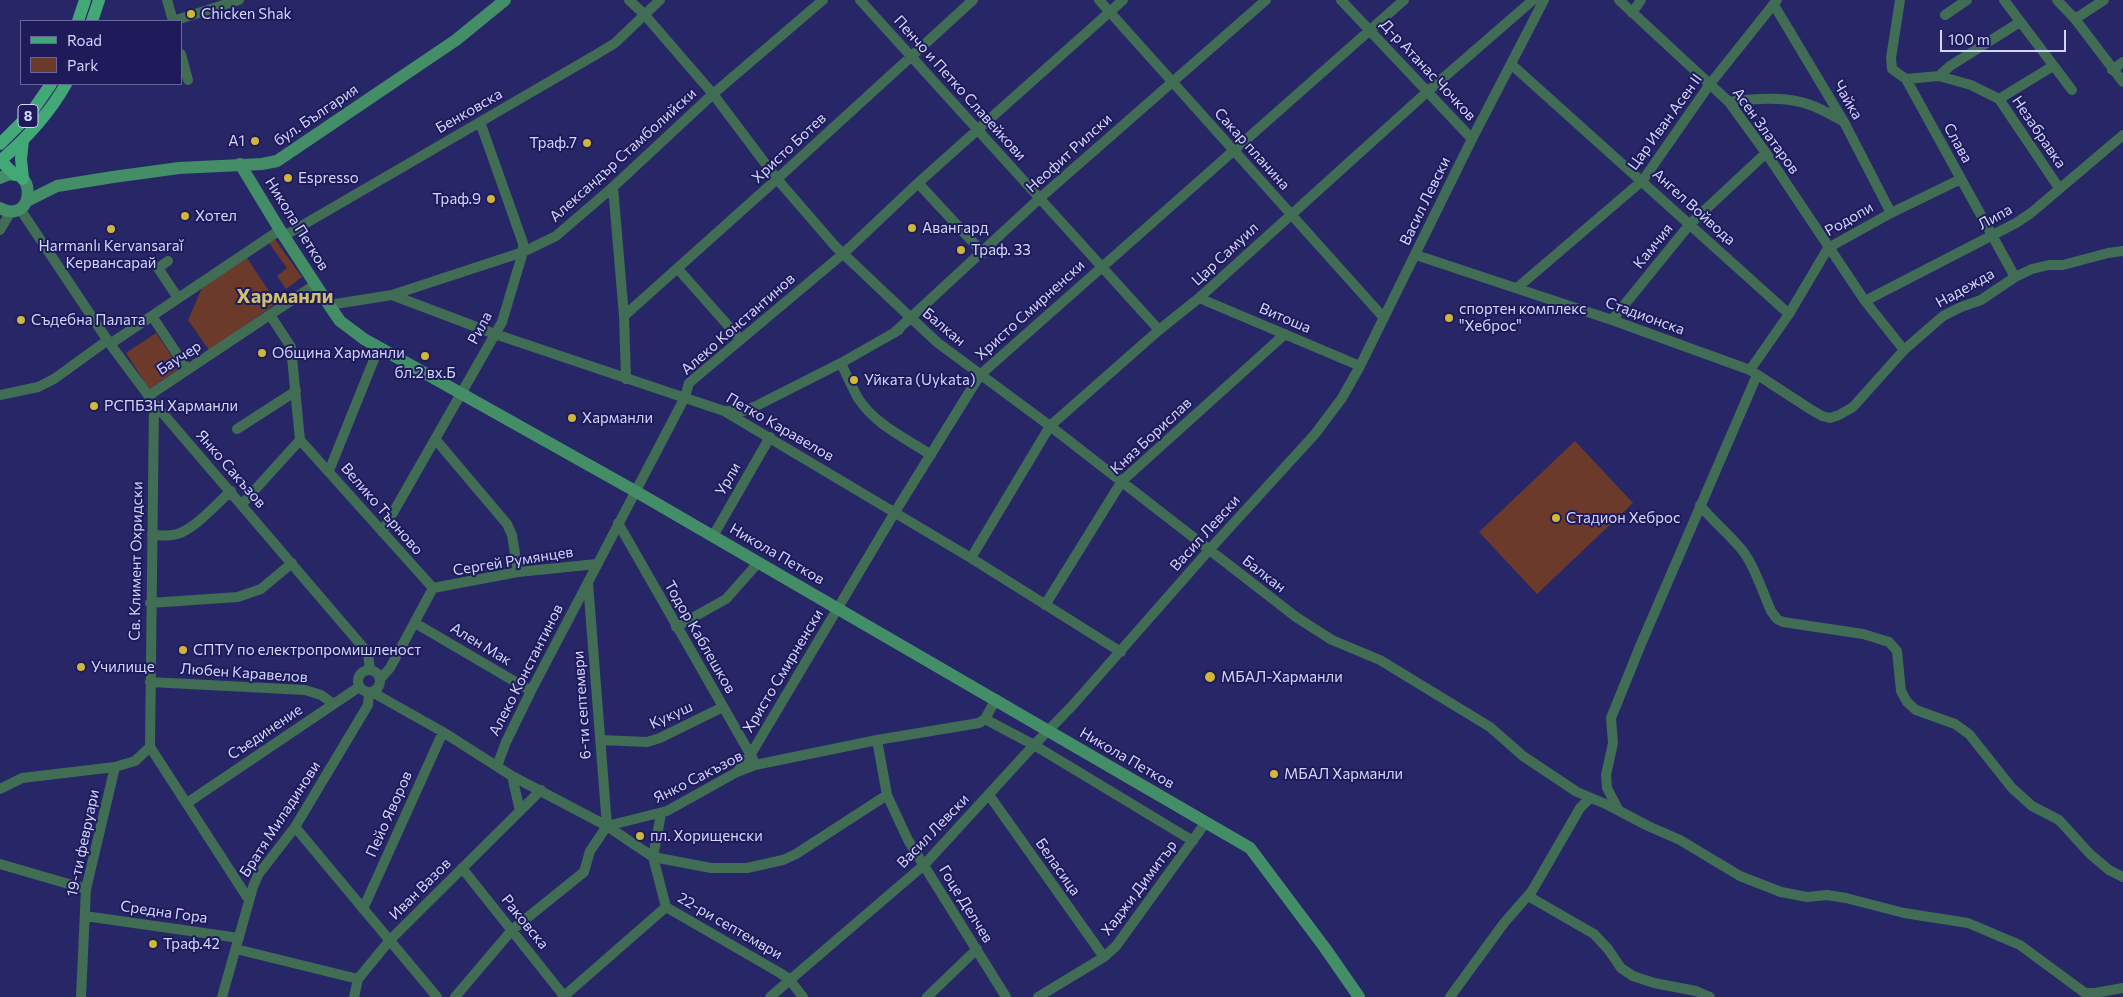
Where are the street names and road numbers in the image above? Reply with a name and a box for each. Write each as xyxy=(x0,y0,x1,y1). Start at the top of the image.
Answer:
street label: Пенчо и Петко Славейкови xyxy=(890,12,1030,164)
street label: Д-р Атанас Чочков xyxy=(1376,15,1480,125)
street label: Цар Иван Асен II xyxy=(1624,70,1706,174)
street label: Чайка xyxy=(1830,77,1866,123)
street label: бул. България xyxy=(270,80,362,150)
street label: Александър Стамболийски xyxy=(546,84,700,226)
street label: Асен Златаров xyxy=(1729,84,1803,178)
street label: Бенковска xyxy=(433,85,505,137)
street label: Незабравка xyxy=(2008,92,2070,172)
road number: 8 xyxy=(18,104,38,128)
street label: Сакар планина xyxy=(1211,104,1293,194)
street label: Христо Ботев xyxy=(748,109,830,187)
street label: Неофит Рилски xyxy=(1022,110,1116,196)
street label: Слава xyxy=(1940,120,1976,166)
street label: Васил Левски xyxy=(1396,154,1454,248)
street label: Ангел Войвода xyxy=(1649,165,1739,249)
street label: Никола Петков xyxy=(261,174,333,274)
street label: Родопи xyxy=(1822,198,1876,240)
street label: Липа xyxy=(1975,200,2015,234)
street label: Цар Самуил xyxy=(1188,219,1262,289)
street label: Камчия xyxy=(1629,220,1677,272)
street label: Христо Смирненски xyxy=(972,256,1088,364)
street label: Надежда xyxy=(1933,265,1997,311)
street label: Алеко Константинов xyxy=(677,270,799,378)
street label: Стадионска xyxy=(1603,293,1687,339)
street label: Витоша xyxy=(1256,299,1314,337)
street label: Балкан xyxy=(919,304,969,350)
street label: Рила xyxy=(464,309,496,347)
street label: Баучер xyxy=(153,337,205,379)
street label: Петко Каравелов xyxy=(723,389,837,465)
street label: Княз Борислав xyxy=(1107,394,1195,478)
street label: Янко Сакъзов xyxy=(192,426,270,512)
street label: Велико Търново xyxy=(337,459,427,559)
street label: Урли xyxy=(711,459,745,499)
street label: Св. Климент Охридски xyxy=(126,481,146,641)
street label: Васил Левски xyxy=(1166,491,1244,575)
street label: Никола Петков xyxy=(726,520,828,588)
street label: Сергей Румянцев xyxy=(452,543,574,579)
street label: Балкан xyxy=(1239,551,1289,597)
street label: Тодор Каблешков xyxy=(660,577,740,697)
street label: Алеко Константинов xyxy=(485,601,567,739)
street label: Христо Смирненски xyxy=(739,606,827,736)
street label: Ален Мак xyxy=(447,619,515,669)
street label: 6-ти септември xyxy=(569,650,595,760)
street label: Любен Каравелов xyxy=(180,660,308,686)
street label: Кукуш xyxy=(647,697,695,733)
street label: Съединение xyxy=(224,700,306,764)
street label: Никола Петков xyxy=(1076,724,1178,792)
street label: Янко Сакъзов xyxy=(650,747,746,807)
street label: Братя Миладинови xyxy=(236,758,324,880)
street label: Пейо Яворов xyxy=(362,768,416,860)
street label: 19-ти февруари xyxy=(63,788,103,898)
street label: Васил Левски xyxy=(893,790,973,872)
street label: Беласица xyxy=(1032,835,1084,899)
street label: Хаджи Димитър xyxy=(1097,837,1181,939)
street label: Иван Вазов xyxy=(385,854,455,924)
street label: Гоце Делчев xyxy=(935,862,997,946)
street label: 22-ри септември xyxy=(674,889,786,963)
street label: Раковска xyxy=(498,891,552,953)
street label: Средна Гора xyxy=(119,897,209,927)

